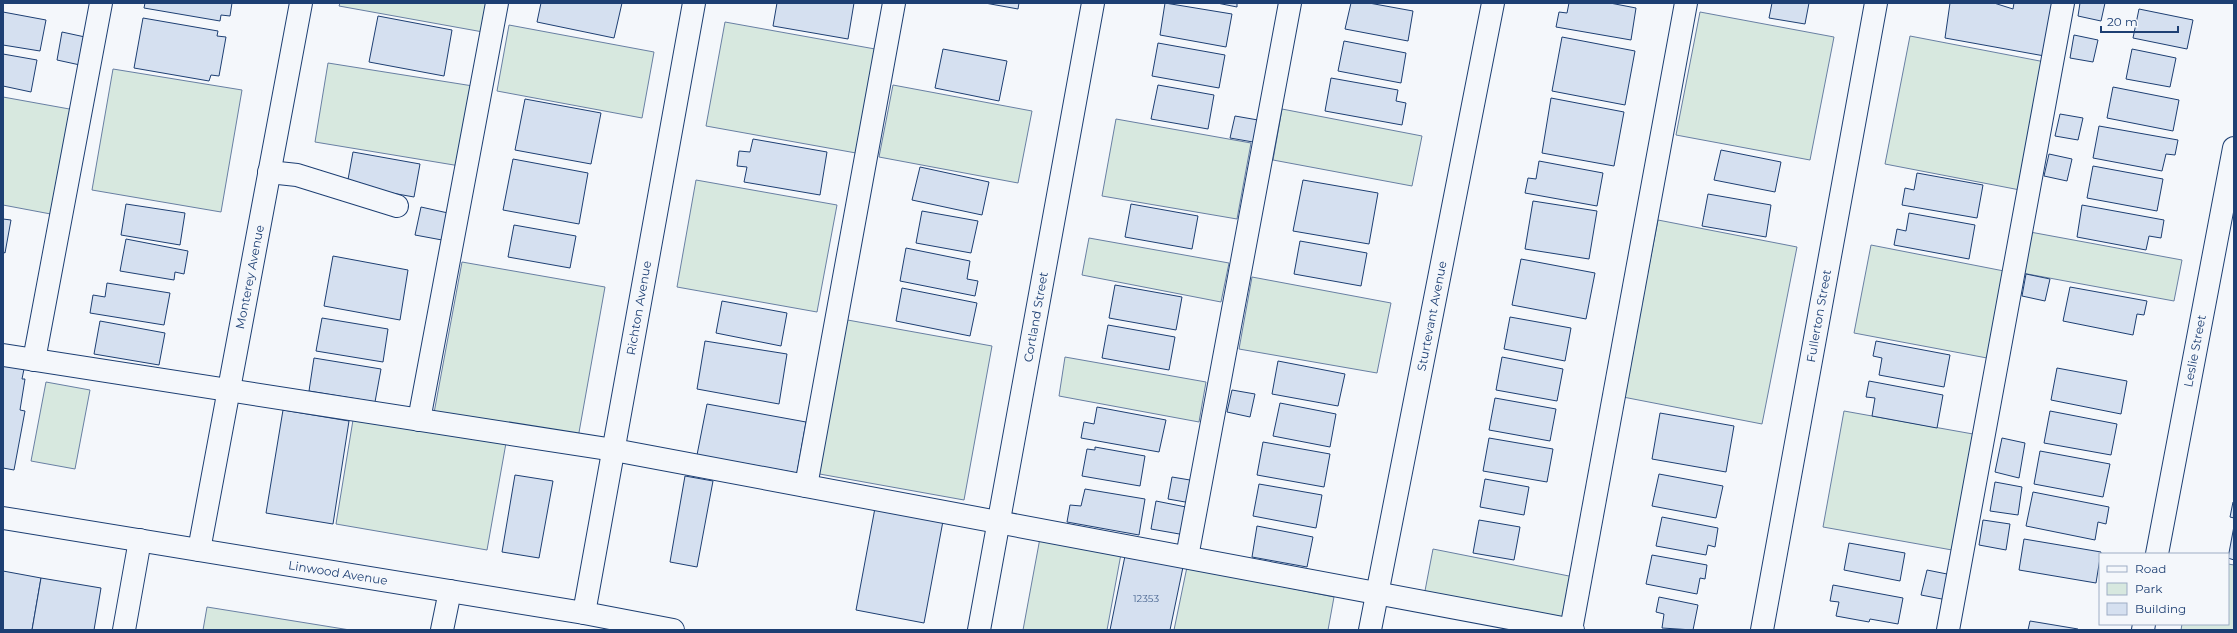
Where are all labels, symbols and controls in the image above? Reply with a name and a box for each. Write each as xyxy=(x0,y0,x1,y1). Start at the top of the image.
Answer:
scale bar xyxy=(2101,8,2178,34)
text: 20 m xyxy=(2107,14,2138,29)
street label: Monterey Avenue xyxy=(232,224,267,330)
street label: Richton Avenue xyxy=(623,260,654,356)
street label: Sturtevant Avenue xyxy=(1413,260,1450,372)
street label: Fullerton Street xyxy=(1803,268,1834,363)
street label: Cortland Street xyxy=(1020,270,1051,363)
street label: Leslie Street xyxy=(2180,313,2209,388)
legend xyxy=(2099,553,2229,625)
street label: Linwood Avenue xyxy=(287,557,389,588)
text: Road xyxy=(2135,561,2166,576)
text: Park xyxy=(2135,581,2163,596)
house number: 12353 xyxy=(1133,592,1159,605)
text: Building xyxy=(2135,601,2186,616)

